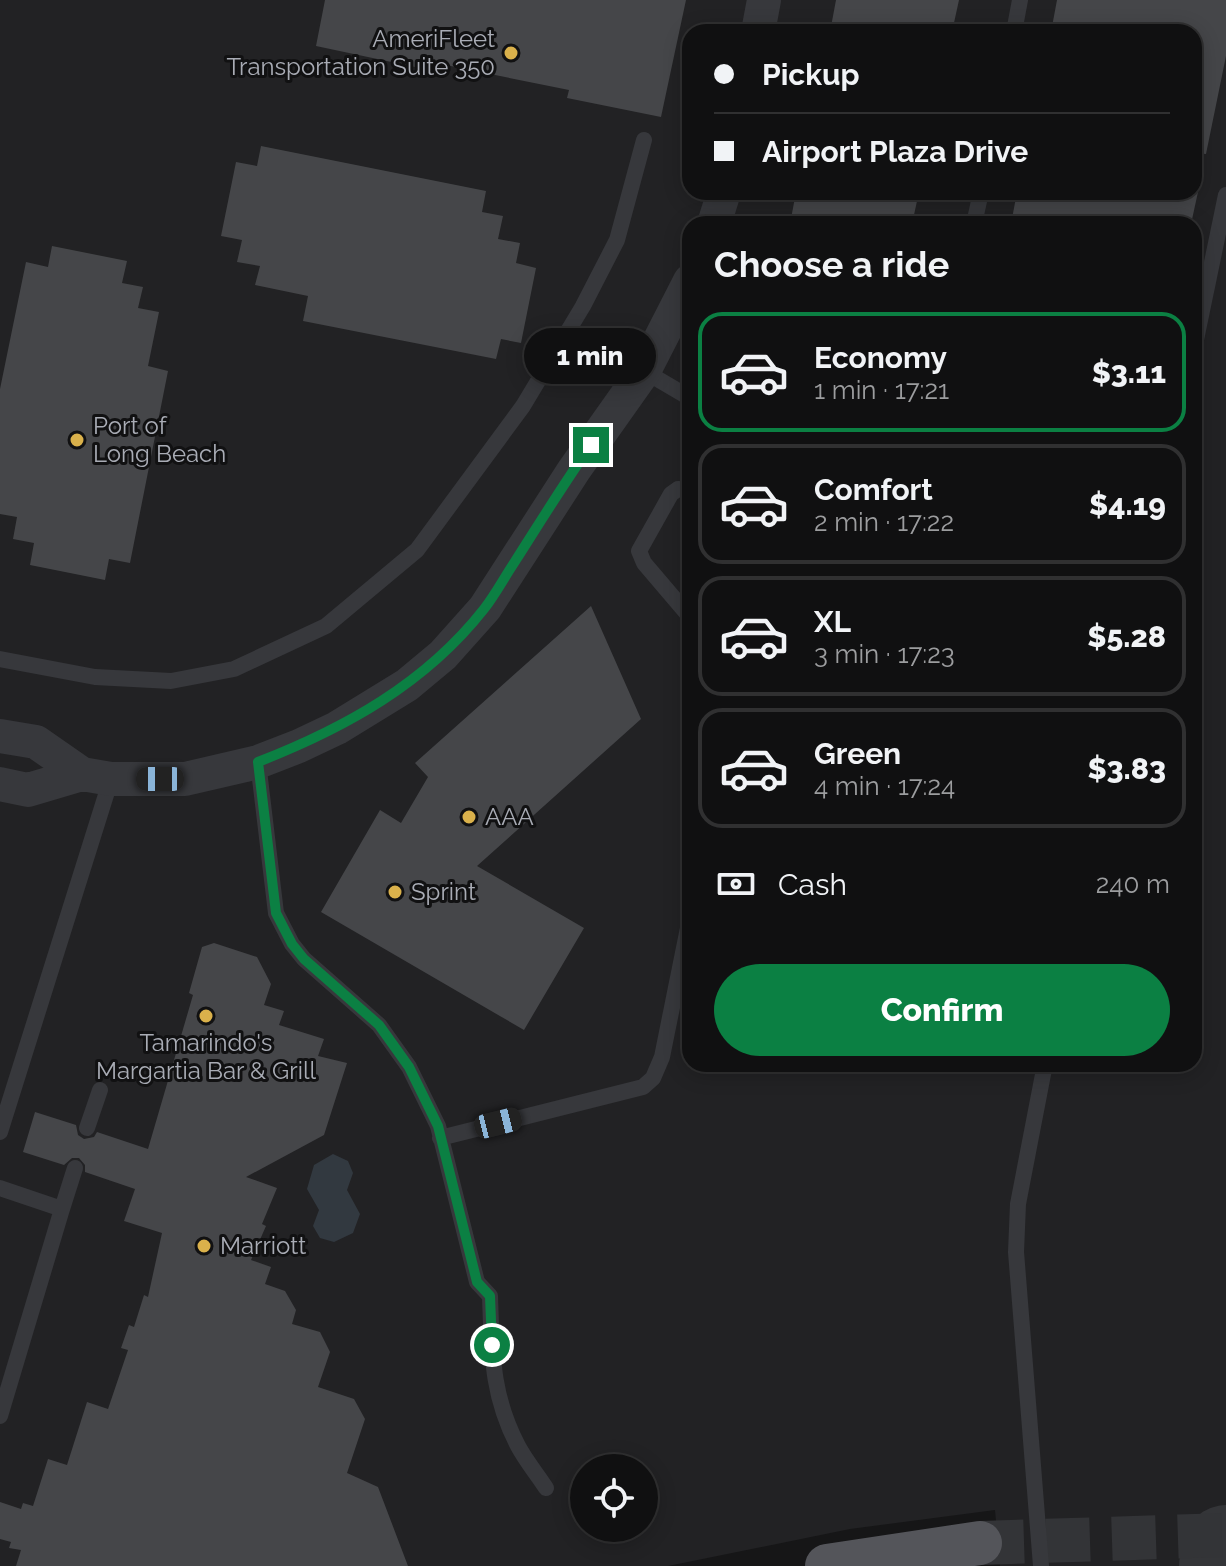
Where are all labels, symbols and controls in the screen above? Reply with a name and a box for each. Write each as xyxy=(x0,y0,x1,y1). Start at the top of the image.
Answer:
place label: AmeriFleet Transportation Suite 350 xyxy=(227,24,495,81)
marker: AmeriFleet Transportation Suite 350 xyxy=(502,44,520,62)
text: Pickup xyxy=(762,57,860,92)
text: Airport Plaza Drive xyxy=(762,134,1028,169)
text: Choose a ride xyxy=(714,243,949,285)
callout: 1 min xyxy=(525,329,657,385)
icon: car xyxy=(718,336,790,408)
text: Economy xyxy=(814,340,947,375)
text: 1 min xyxy=(557,341,623,371)
text: $3.11 xyxy=(1092,355,1166,390)
text: 1 min · 17:21 xyxy=(814,375,949,405)
place label: Port of Long Beach xyxy=(93,411,226,468)
route end xyxy=(573,427,609,463)
marker: Port of Long Beach xyxy=(68,431,86,449)
icon: car xyxy=(718,468,790,540)
text: Comfort xyxy=(814,472,933,507)
text: $4.19 xyxy=(1089,487,1166,522)
text: 2 min · 17:22 xyxy=(814,507,954,537)
icon: car xyxy=(718,600,790,672)
text: XL xyxy=(814,604,851,639)
text: $5.28 xyxy=(1087,619,1166,654)
text: 3 min · 17:23 xyxy=(814,639,955,669)
icon: car xyxy=(718,732,790,804)
text: Green xyxy=(814,736,901,771)
text: $3.83 xyxy=(1088,751,1166,786)
car xyxy=(136,767,184,791)
text: 4 min · 17:24 xyxy=(814,771,955,801)
place label: AAA xyxy=(485,802,534,831)
marker: AAA xyxy=(460,808,478,826)
icon: cash xyxy=(714,862,758,906)
text: Cash xyxy=(778,867,847,902)
text: 240 m xyxy=(1096,869,1170,899)
place label: Sprint xyxy=(411,877,476,906)
marker: Sprint xyxy=(386,883,404,901)
button: Confirm xyxy=(714,964,1170,1056)
marker: Tamarindo's Margartia Bar & Grill xyxy=(197,1007,215,1025)
place label: Tamarindo's Margartia Bar & Grill xyxy=(96,1028,316,1085)
car xyxy=(472,1106,524,1140)
place label: Marriott xyxy=(220,1231,306,1260)
marker: Marriott xyxy=(195,1237,213,1255)
route start xyxy=(474,1327,510,1363)
map controls xyxy=(570,1454,658,1542)
button: locate xyxy=(570,1454,658,1542)

